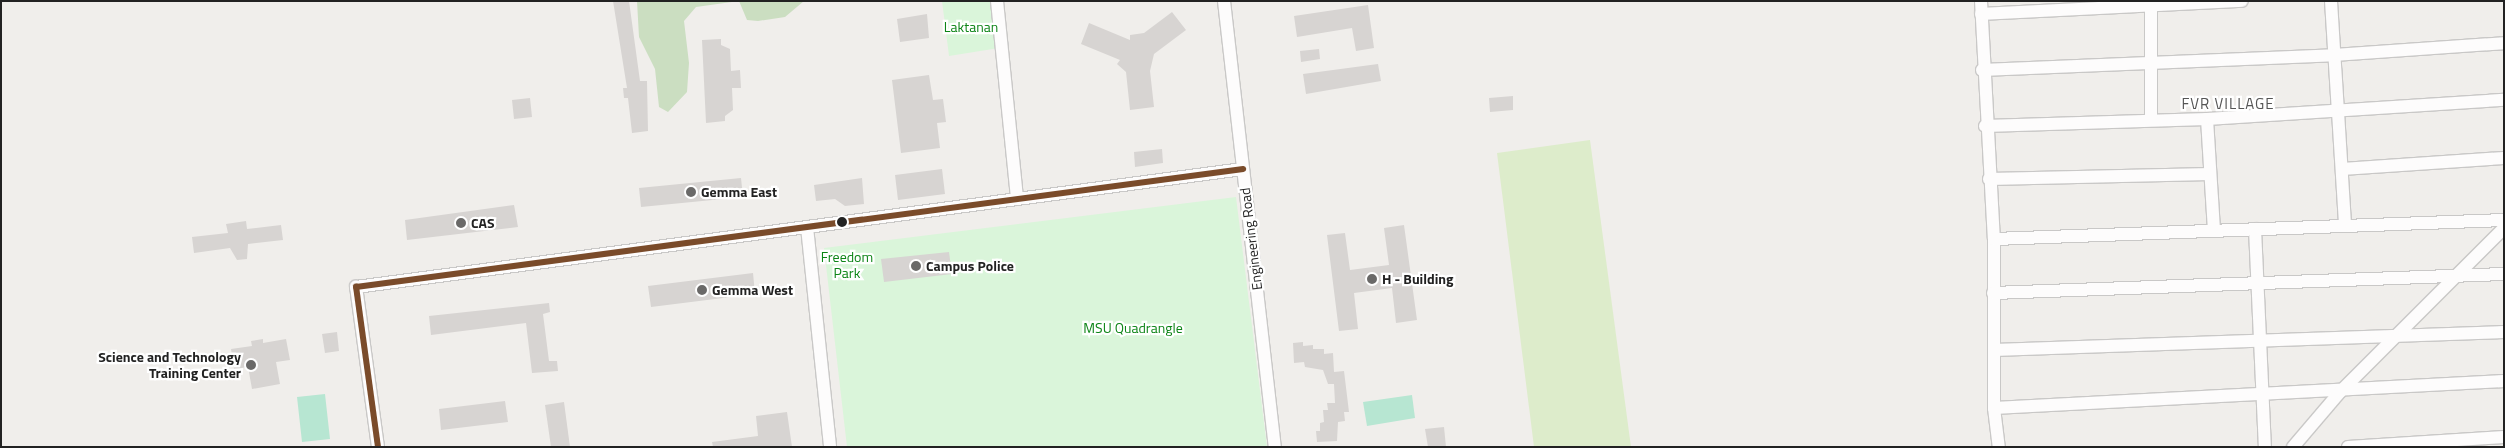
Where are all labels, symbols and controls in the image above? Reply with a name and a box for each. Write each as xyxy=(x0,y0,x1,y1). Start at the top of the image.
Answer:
park label: Laktanan xyxy=(944,19,998,35)
district label: FVR VILLAGE xyxy=(2180,95,2276,113)
place label: Gemma East xyxy=(701,184,777,200)
marker: Gemma East xyxy=(685,186,697,198)
street label: Engineering Road xyxy=(1236,187,1266,291)
place label: CAS xyxy=(471,215,495,231)
marker: CAS xyxy=(455,217,467,229)
unlabelled marker xyxy=(837,217,847,227)
park label: Freedom Park xyxy=(821,249,873,282)
place label: Campus Police xyxy=(926,258,1014,274)
marker: Campus Police xyxy=(910,260,922,272)
place label: H - Building xyxy=(1382,271,1454,287)
marker: H - Building xyxy=(1366,273,1378,285)
place label: Gemma West xyxy=(712,282,793,298)
marker: Gemma West xyxy=(696,284,708,296)
park label: MSU Quadrangle xyxy=(1083,320,1183,336)
place label: Science and Technology Training Center xyxy=(98,349,241,382)
marker: Science and Technology Training Center xyxy=(245,359,257,371)

